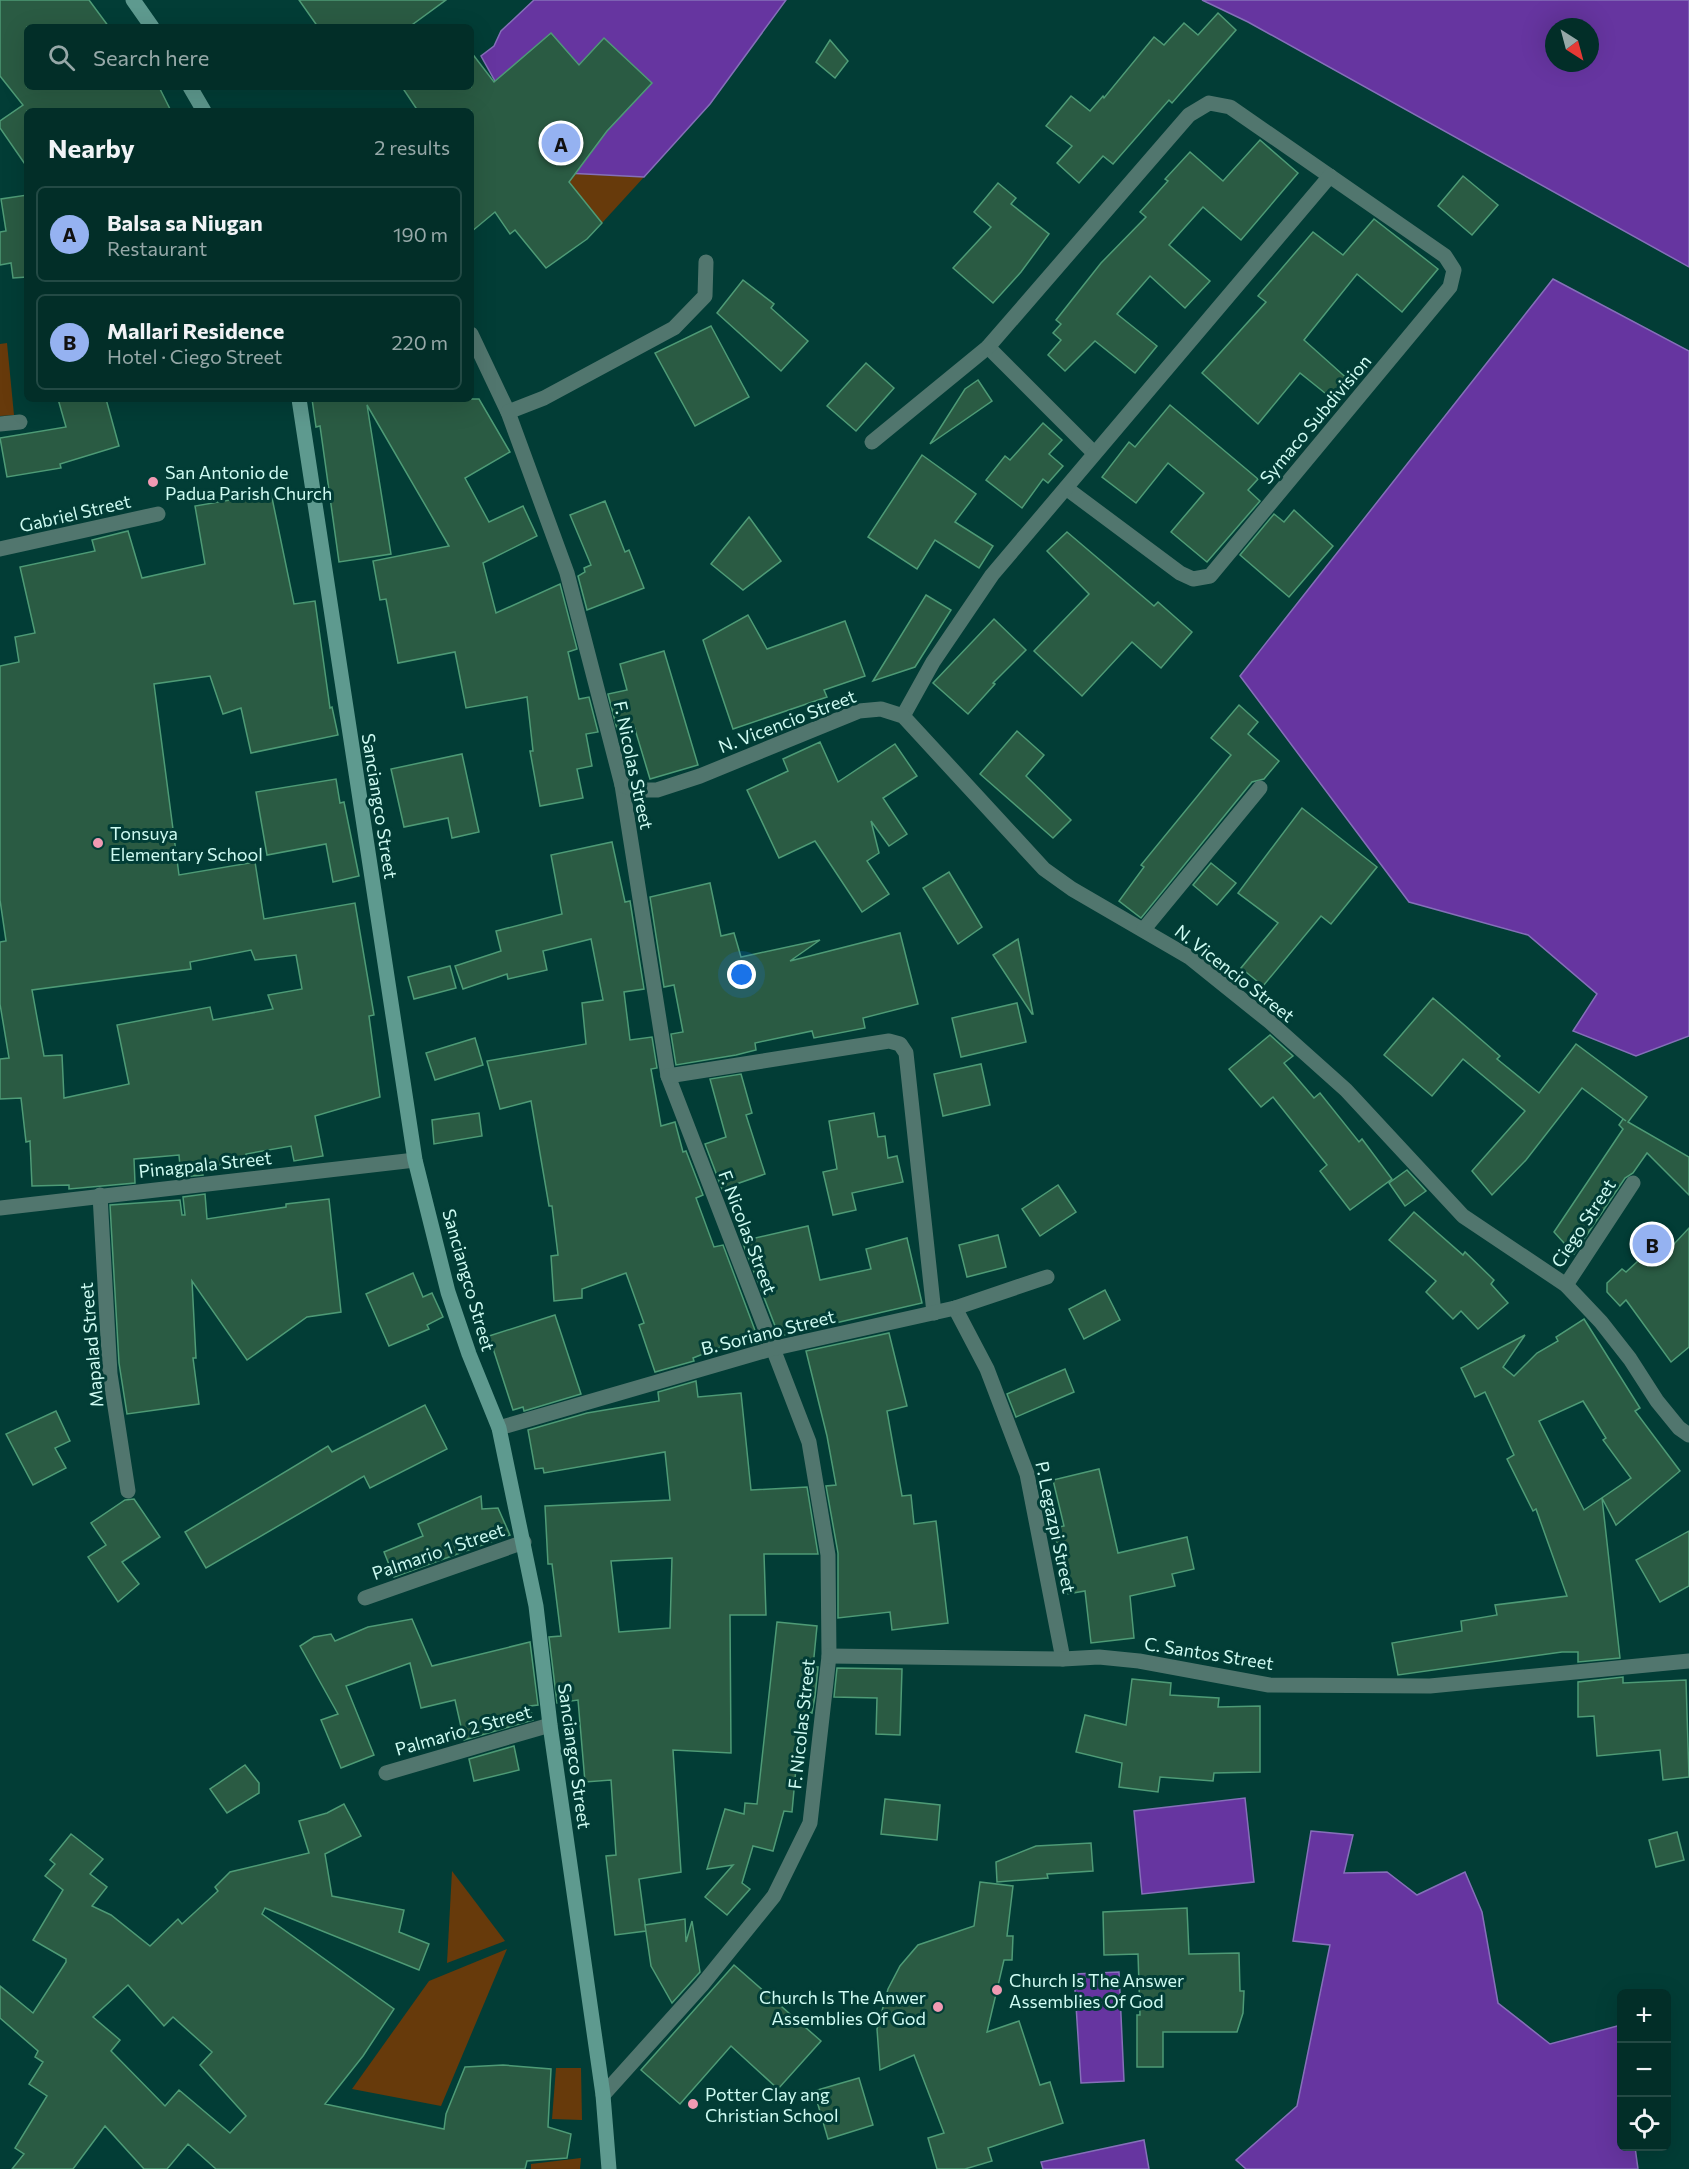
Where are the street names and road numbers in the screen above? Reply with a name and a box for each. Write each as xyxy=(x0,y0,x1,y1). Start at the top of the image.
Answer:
street label: Symaco Subdivision xyxy=(1255,350,1375,488)
street label: Gabriel Street xyxy=(17,490,133,536)
street label: N. Vicencio Street xyxy=(715,685,859,757)
street label: F. Nicolas Street xyxy=(610,699,658,831)
street label: Sanciangco Street xyxy=(358,732,402,880)
street label: N. Vicencio Street xyxy=(1171,920,1299,1026)
street label: Pinagpala Street xyxy=(137,1146,273,1182)
street label: F. Nicolas Street xyxy=(714,1167,782,1297)
street label: Ciego Street xyxy=(1546,1175,1620,1271)
street label: Sanciangco Street xyxy=(438,1206,500,1354)
street label: Mapalad Street xyxy=(75,1282,107,1408)
street label: B. Soriano Street xyxy=(699,1305,837,1359)
street label: P. Legazpi Street xyxy=(1031,1459,1081,1595)
street label: Palmario 1 Street xyxy=(369,1518,507,1584)
street label: C. Santos Street xyxy=(1143,1632,1275,1674)
street label: F. Nicolas Street xyxy=(783,1658,819,1790)
street label: Sanciangco Street xyxy=(554,1682,596,1830)
street label: Palmario 2 Street xyxy=(392,1700,534,1760)

